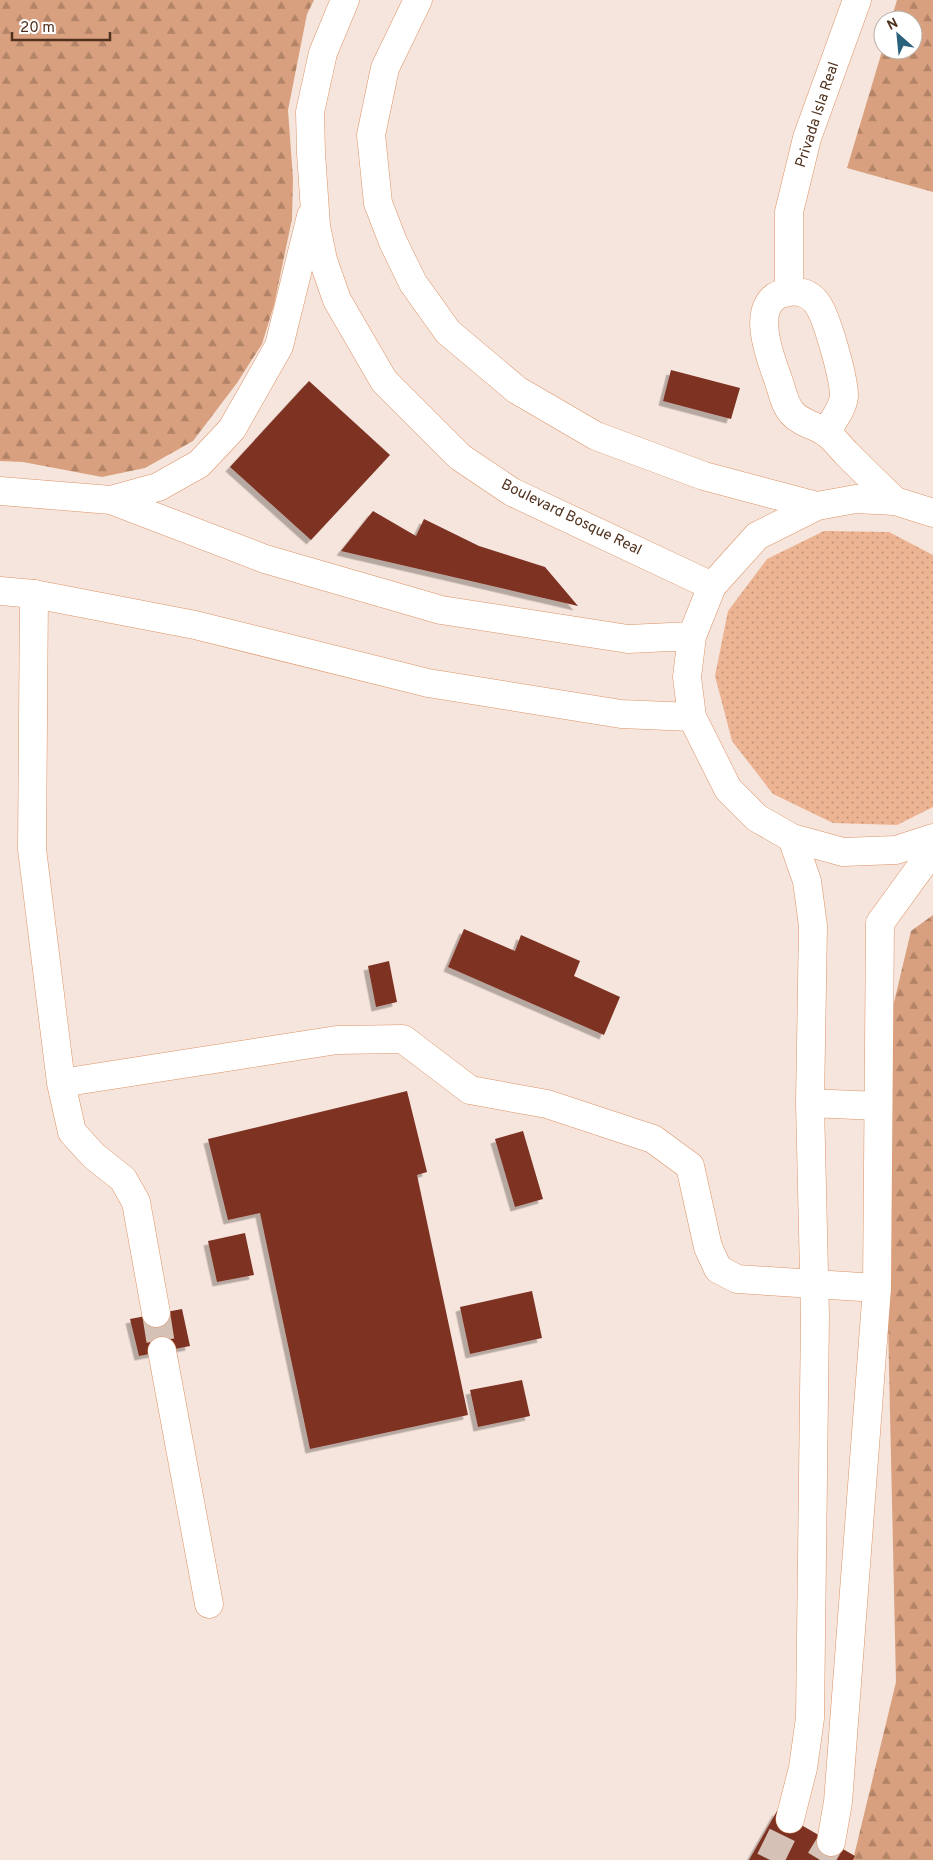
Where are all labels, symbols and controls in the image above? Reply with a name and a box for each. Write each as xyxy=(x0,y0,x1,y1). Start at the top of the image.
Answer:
scale bar xyxy=(12,10,110,42)
north arrow xyxy=(873,10,923,60)
text: N xyxy=(884,15,901,35)
text: 20 m xyxy=(20,19,55,38)
street label: Privada Isla Real xyxy=(792,60,844,170)
street label: Boulevard Bosque Real xyxy=(498,476,644,560)

